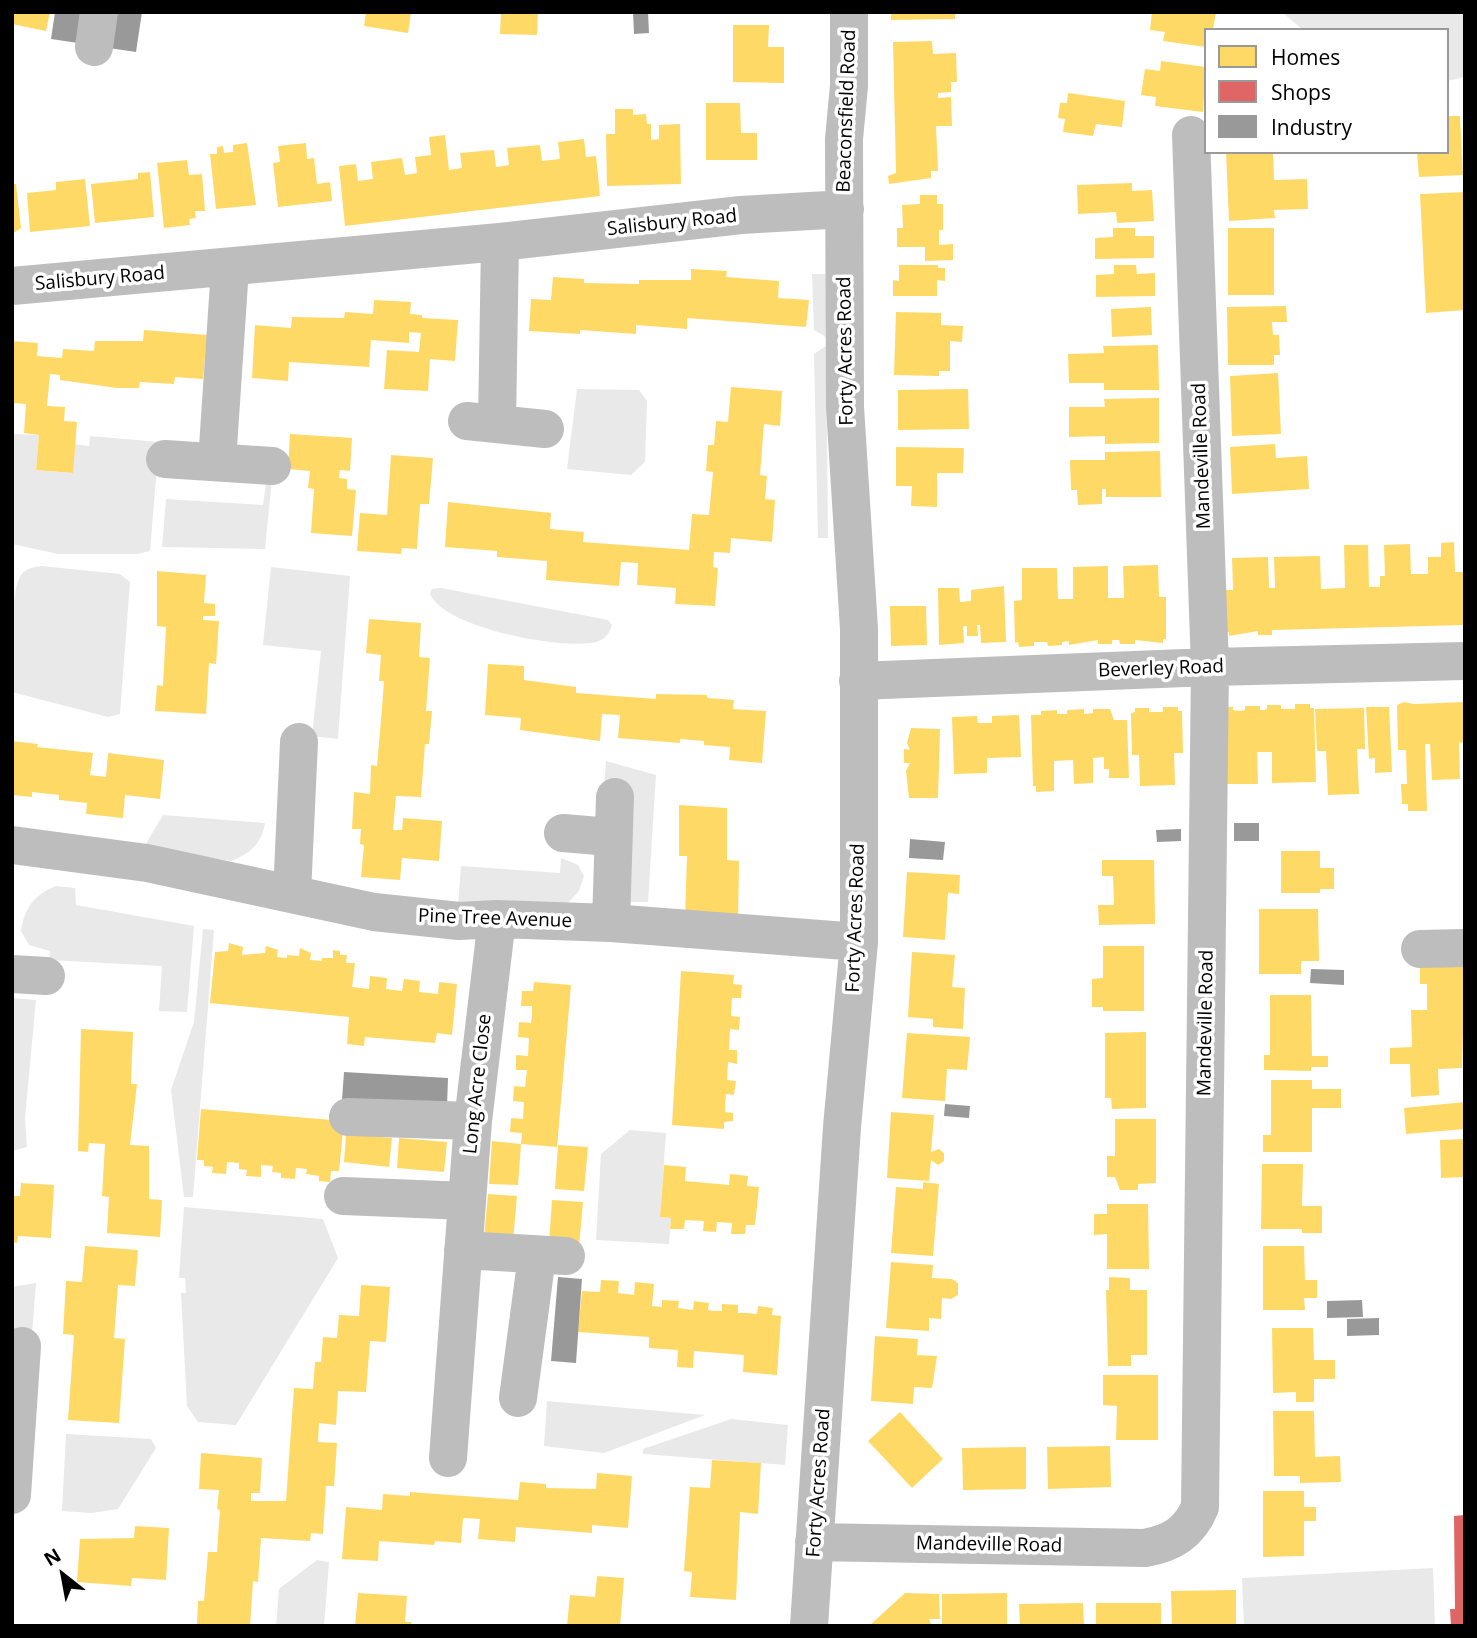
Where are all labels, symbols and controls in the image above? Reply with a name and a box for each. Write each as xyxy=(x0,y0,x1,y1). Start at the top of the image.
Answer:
legend xyxy=(1204,28,1449,154)
street label: Beaconsfield Road xyxy=(833,29,861,193)
text: Homes xyxy=(1271,43,1340,71)
text: Shops xyxy=(1271,78,1331,106)
text: Industry xyxy=(1271,113,1352,141)
street label: Salisbury Road xyxy=(606,205,738,241)
street label: Salisbury Road xyxy=(34,262,166,296)
street label: Forty Acres Road xyxy=(833,276,859,426)
street label: Mandeville Road xyxy=(1188,382,1216,530)
street label: Beverley Road xyxy=(1098,655,1224,683)
street label: Forty Acres Road xyxy=(842,843,870,993)
street label: Pine Tree Avenue xyxy=(418,905,572,933)
street label: Mandeville Road xyxy=(1193,950,1219,1096)
street label: Long Acre Close xyxy=(459,1013,497,1155)
street label: Forty Acres Road xyxy=(802,1408,836,1558)
street label: Mandeville Road xyxy=(916,1532,1062,1558)
north arrow xyxy=(28,1540,98,1610)
text: N xyxy=(39,1542,65,1572)

